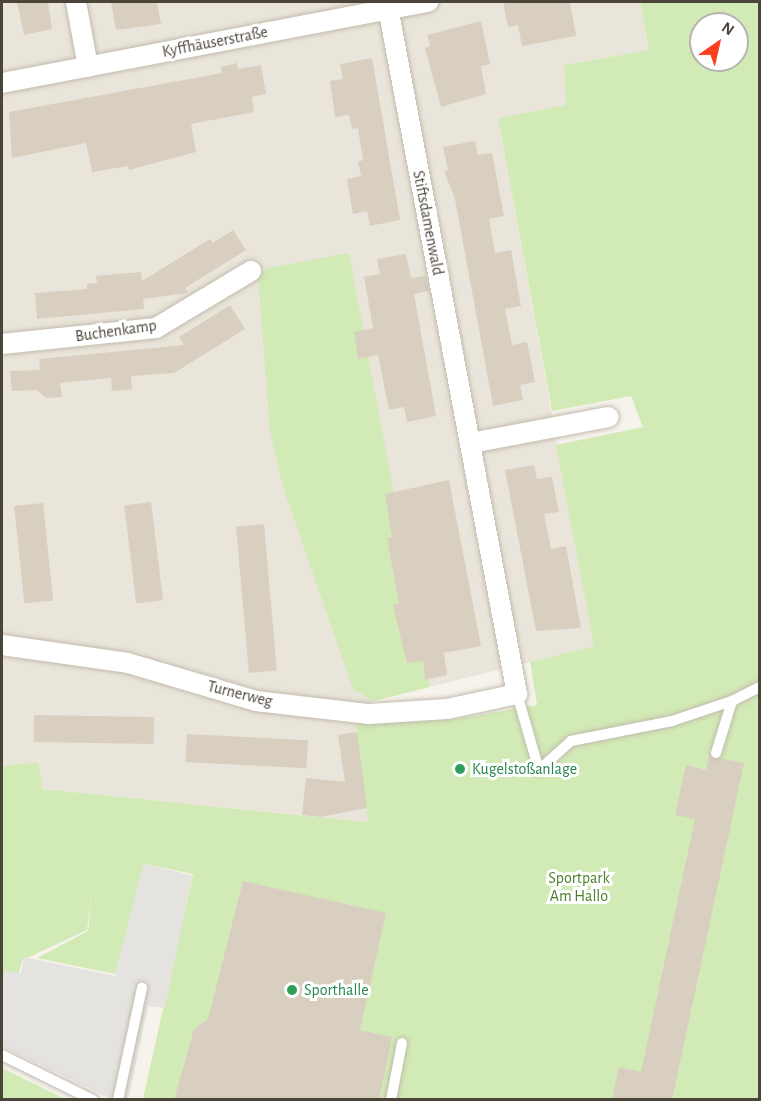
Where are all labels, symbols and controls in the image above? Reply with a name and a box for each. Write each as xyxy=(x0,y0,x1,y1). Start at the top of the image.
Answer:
north arrow xyxy=(689,12,749,72)
text: N xyxy=(719,19,737,38)
street label: Kyffhäuserstraße xyxy=(161,22,269,62)
street label: Stiftsdamenwald xyxy=(408,169,448,277)
street label: Buchenkamp xyxy=(74,316,158,346)
street label: Turnerweg xyxy=(205,677,275,711)
place label: Kugelstoßanlage xyxy=(472,759,577,779)
marker: Kugelstoßanlage xyxy=(453,762,467,776)
park label: Sportpark Am Hallo xyxy=(548,868,610,906)
place label: Sporthalle xyxy=(304,980,369,1000)
marker: Sporthalle xyxy=(285,983,299,997)

